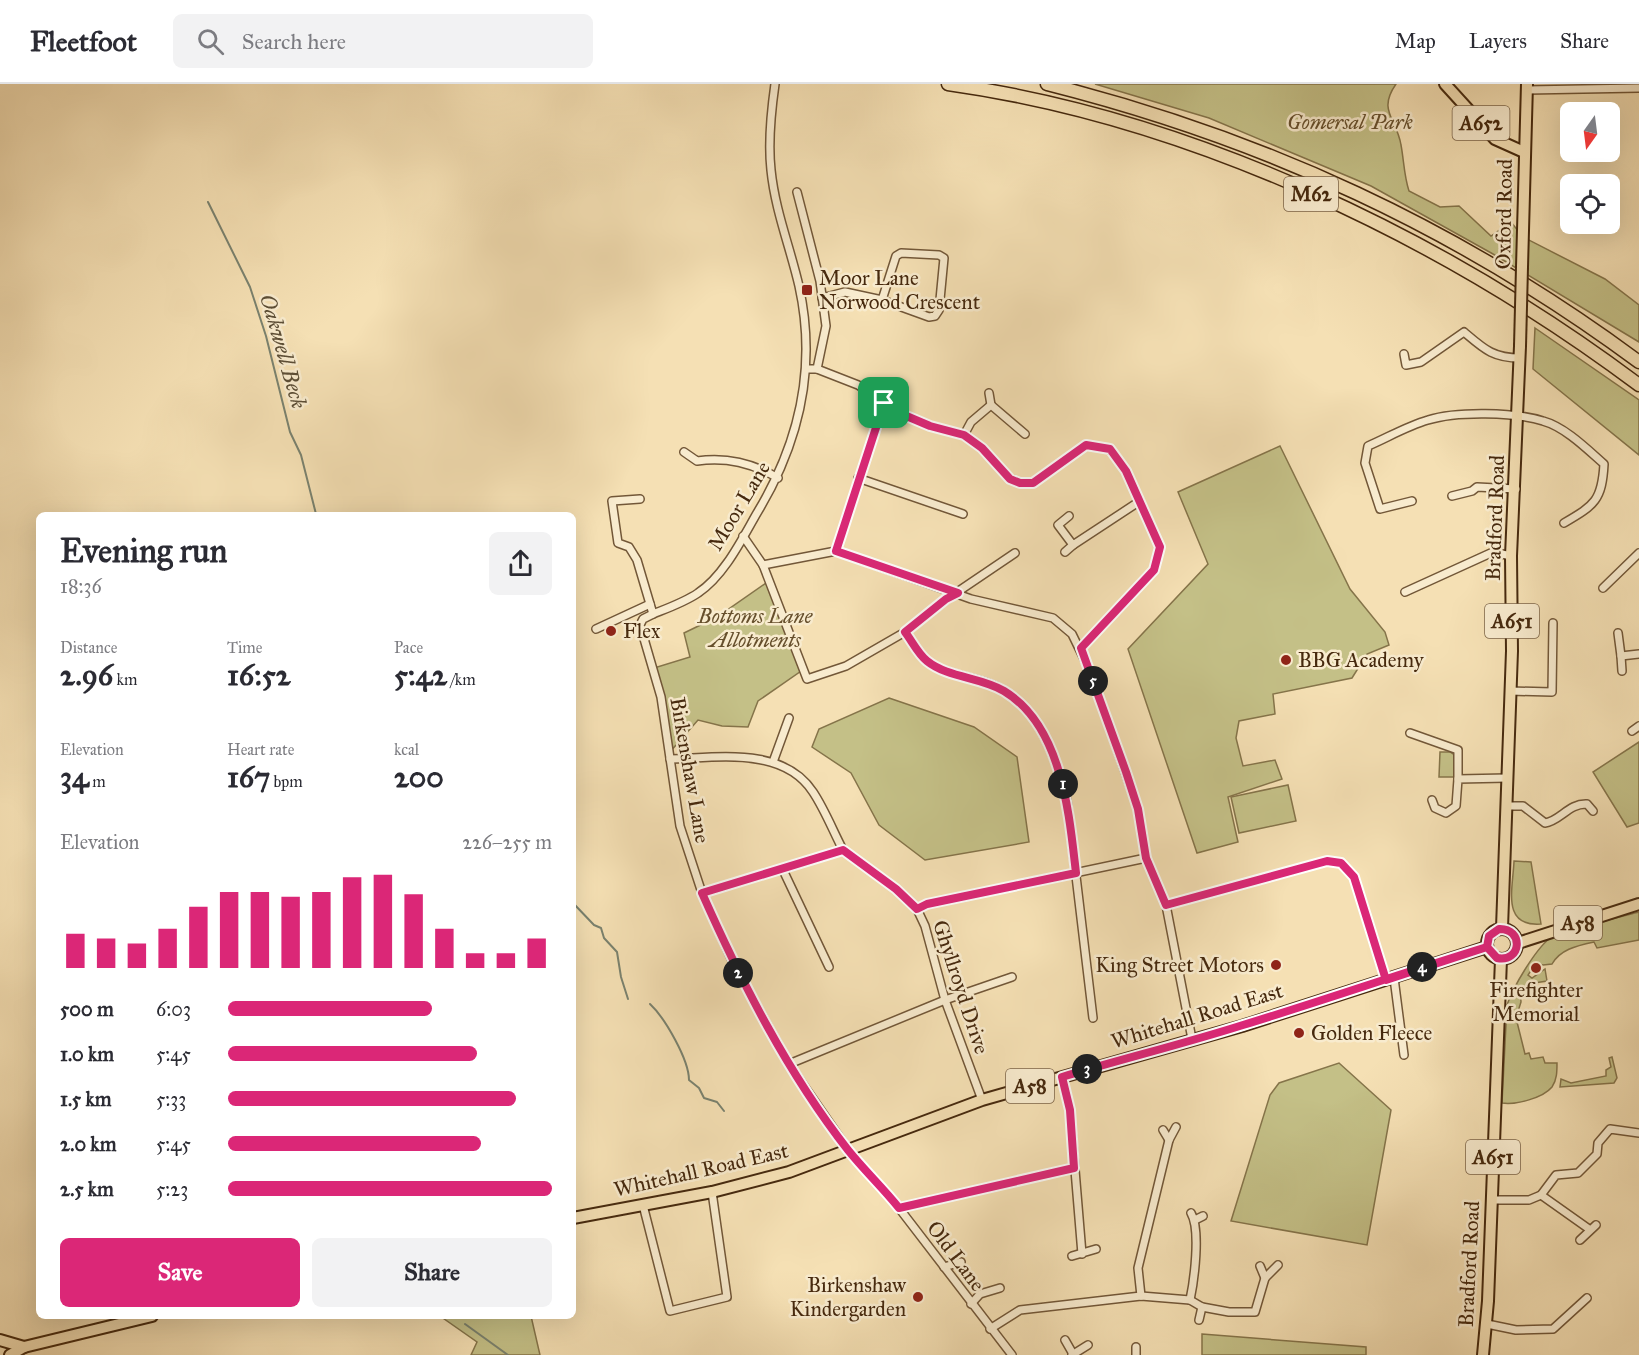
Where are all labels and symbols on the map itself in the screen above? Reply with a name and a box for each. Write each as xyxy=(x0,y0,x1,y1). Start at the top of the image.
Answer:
north arrow xyxy=(1560,102,1620,162)
road number: A652 xyxy=(1452,106,1510,140)
park label: Gomersal Park xyxy=(1287,109,1414,135)
street label: Oxford Road xyxy=(1490,158,1518,269)
road number: M62 xyxy=(1284,177,1338,211)
place label: Moor Lane Norwood Crescent xyxy=(819,265,981,315)
marker: Moor Lane Norwood Crescent xyxy=(800,283,814,297)
water label: Oakwell Beck xyxy=(254,291,313,412)
pin xyxy=(858,377,909,428)
street label: Bradford Road xyxy=(1480,454,1510,582)
street label: Moor Lane xyxy=(702,456,776,555)
park label: Bottoms Lane Allotments xyxy=(697,603,814,653)
road number: A651 xyxy=(1485,604,1539,638)
place label: Flex xyxy=(623,618,661,644)
marker: Flex xyxy=(604,624,618,638)
place label: BBG Academy xyxy=(1298,647,1425,673)
marker: BBG Academy xyxy=(1279,653,1293,667)
pin: 5 xyxy=(1078,666,1108,696)
street label: Birkenshaw Lane xyxy=(664,695,716,845)
pin: 1 xyxy=(1048,769,1078,799)
road number: A58 xyxy=(1554,906,1602,940)
street label: Ghyllroyd Drive xyxy=(927,917,995,1058)
place label: King Street Motors xyxy=(1095,952,1264,978)
pin: 4 xyxy=(1407,952,1437,982)
pin: 2 xyxy=(723,958,753,988)
marker: King Street Motors xyxy=(1269,958,1283,972)
marker: Firefighter Memorial xyxy=(1529,961,1543,975)
street label: Whitehall Road East xyxy=(1108,977,1287,1054)
place label: Firefighter Memorial xyxy=(1489,977,1583,1027)
place label: Golden Fleece xyxy=(1311,1020,1432,1046)
marker: Golden Fleece xyxy=(1292,1026,1306,1040)
pin: 3 xyxy=(1072,1054,1102,1084)
road number: A58 xyxy=(1006,1069,1054,1103)
street label: Whitehall Road East xyxy=(611,1137,791,1203)
road number: A651 xyxy=(1466,1140,1520,1174)
street label: Bradford Road xyxy=(1453,1200,1485,1328)
street label: Old Lane xyxy=(921,1216,991,1296)
place label: Birkenshaw Kindergarden xyxy=(790,1272,906,1322)
marker: Birkenshaw Kindergarden xyxy=(911,1290,925,1304)

